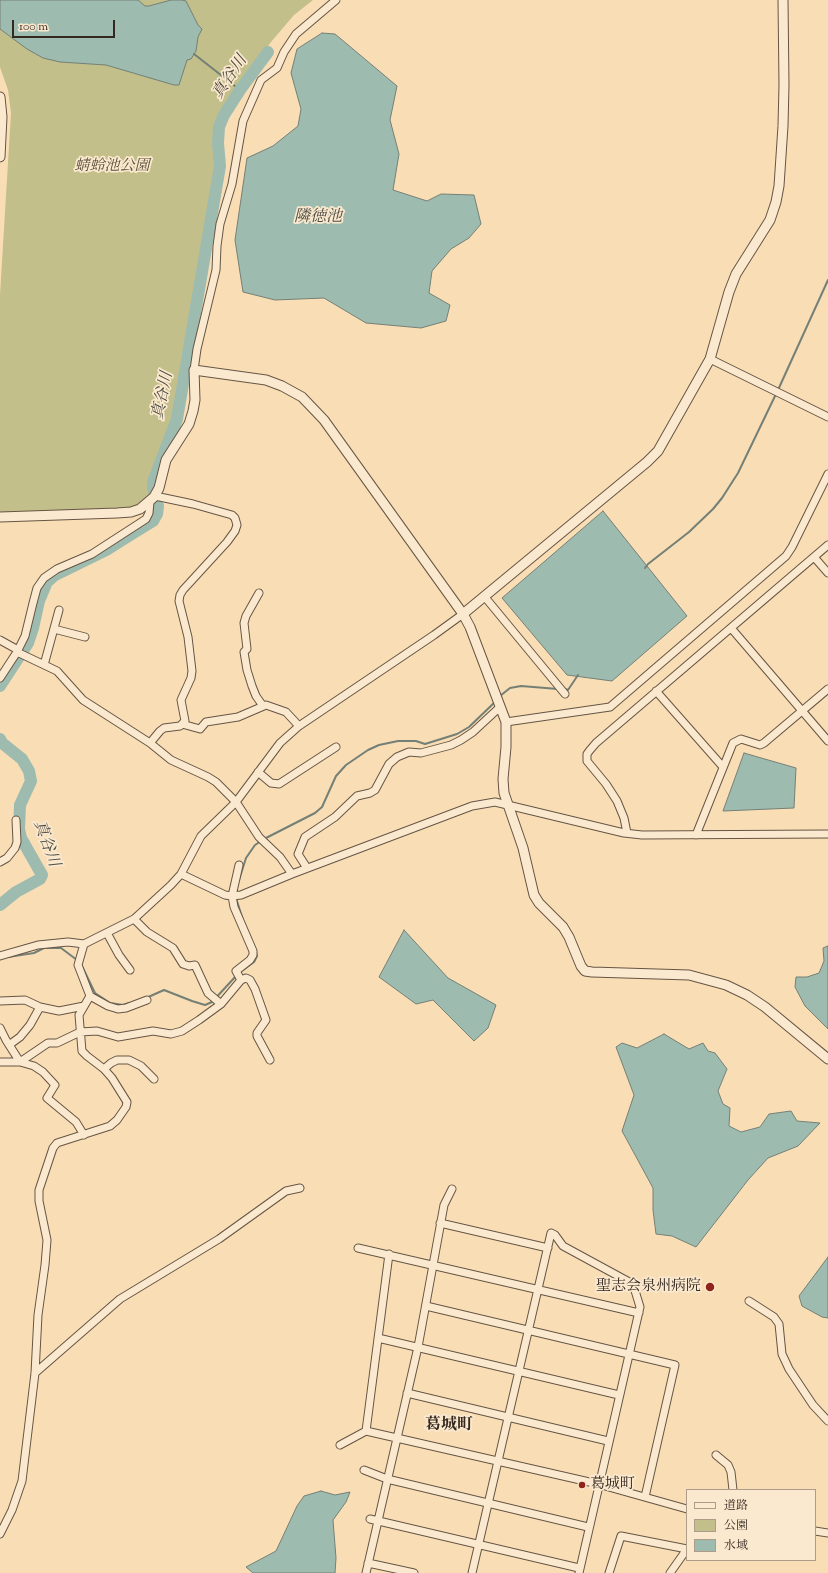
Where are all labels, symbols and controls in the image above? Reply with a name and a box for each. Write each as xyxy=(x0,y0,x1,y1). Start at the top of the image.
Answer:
scale bar xyxy=(14,12,117,38)
text: 100 m xyxy=(19,18,48,36)
water label: 真谷川 xyxy=(210,53,252,103)
park label: 蜻蛉池公園 xyxy=(75,158,149,176)
water label: 隣徳池 xyxy=(294,208,342,228)
water label: 真谷川 xyxy=(150,371,178,421)
water label: 真谷川 xyxy=(28,818,62,870)
place label: 聖志会泉州病院 xyxy=(596,1278,701,1296)
marker: 聖志会泉州病院 xyxy=(704,1281,716,1293)
district label: 葛城町 xyxy=(425,1416,473,1436)
place label: 葛城町 xyxy=(590,1476,635,1494)
marker: 葛城町 xyxy=(577,1480,587,1490)
legend xyxy=(686,1489,816,1561)
text: 道路 xyxy=(724,1497,748,1515)
text: 公園 xyxy=(724,1517,748,1535)
text: 水域 xyxy=(724,1537,748,1555)

